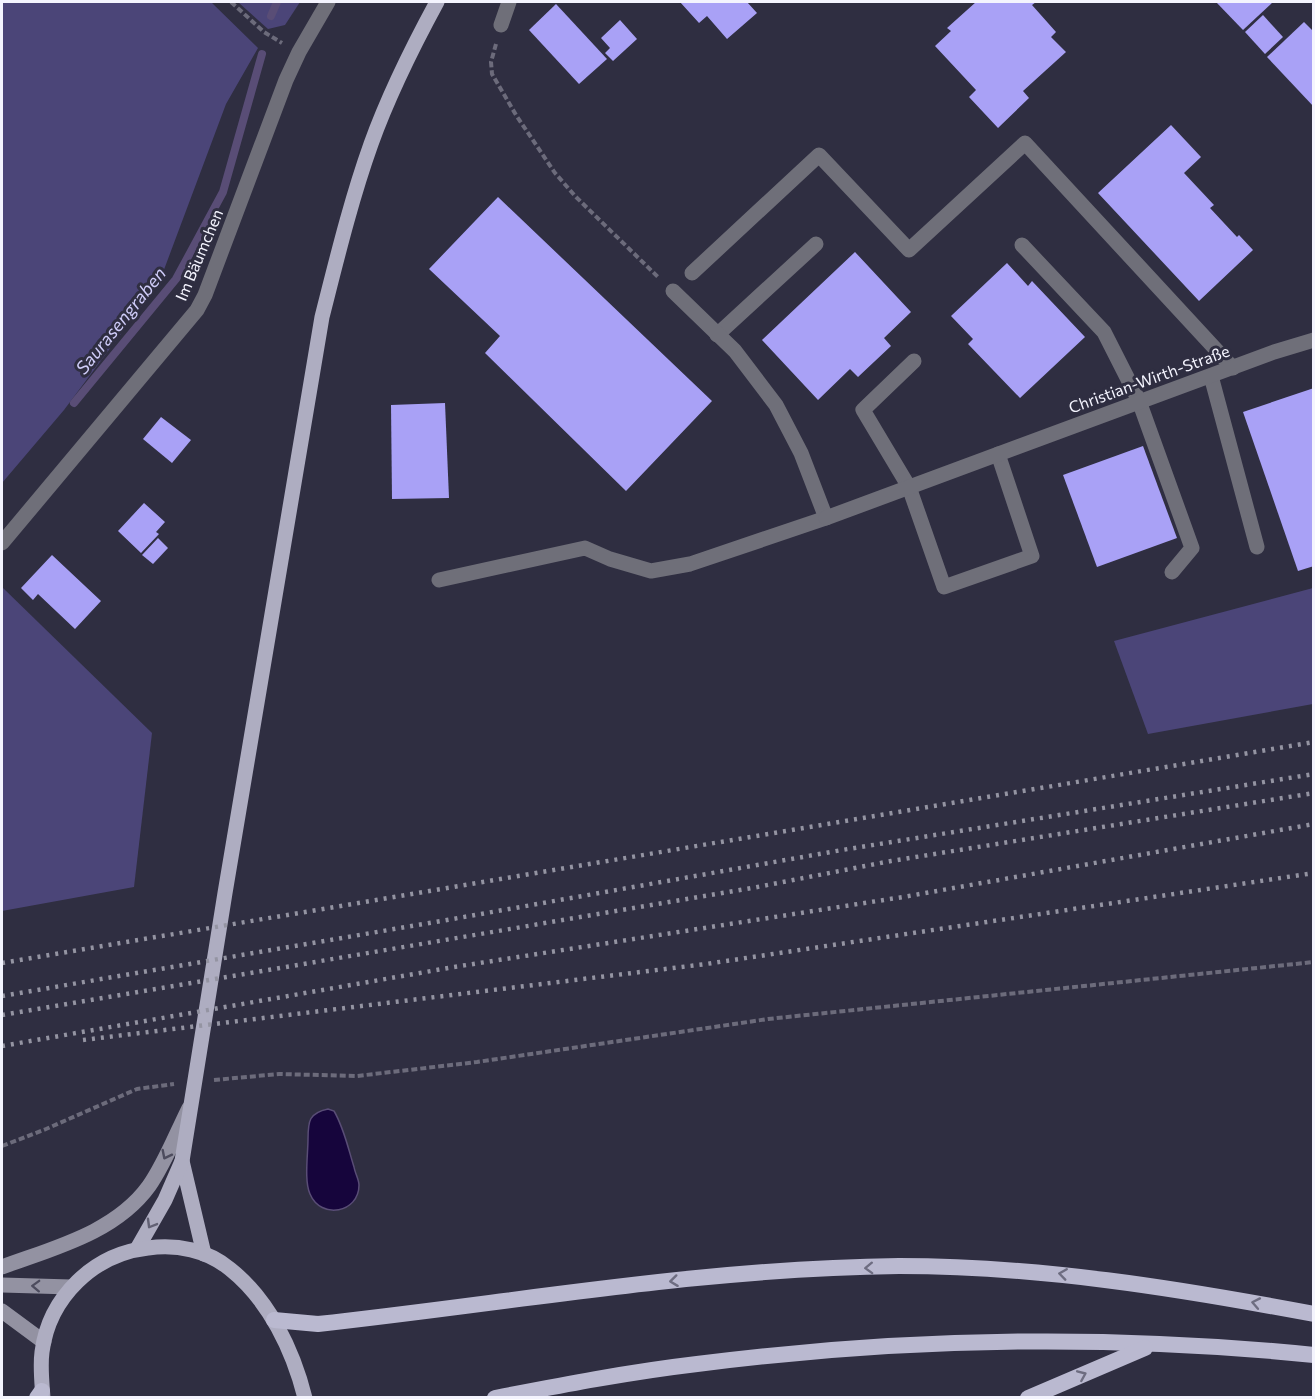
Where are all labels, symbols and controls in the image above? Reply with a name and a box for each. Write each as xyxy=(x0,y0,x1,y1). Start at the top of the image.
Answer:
street label: Im Bäumchen xyxy=(171,206,226,303)
water label: Saurasengraben xyxy=(70,263,170,378)
street label: Christian-Wirth-Straße xyxy=(1066,341,1232,417)
one-way arrow xyxy=(161,1149,173,1160)
one-way arrow xyxy=(146,1218,158,1228)
one-way arrow xyxy=(864,1261,873,1274)
one-way arrow xyxy=(1059,1268,1068,1281)
one-way arrow xyxy=(670,1274,679,1287)
one-way arrow xyxy=(32,1280,41,1292)
one-way arrow xyxy=(1251,1297,1261,1310)
one-way arrow xyxy=(1075,1370,1086,1382)

